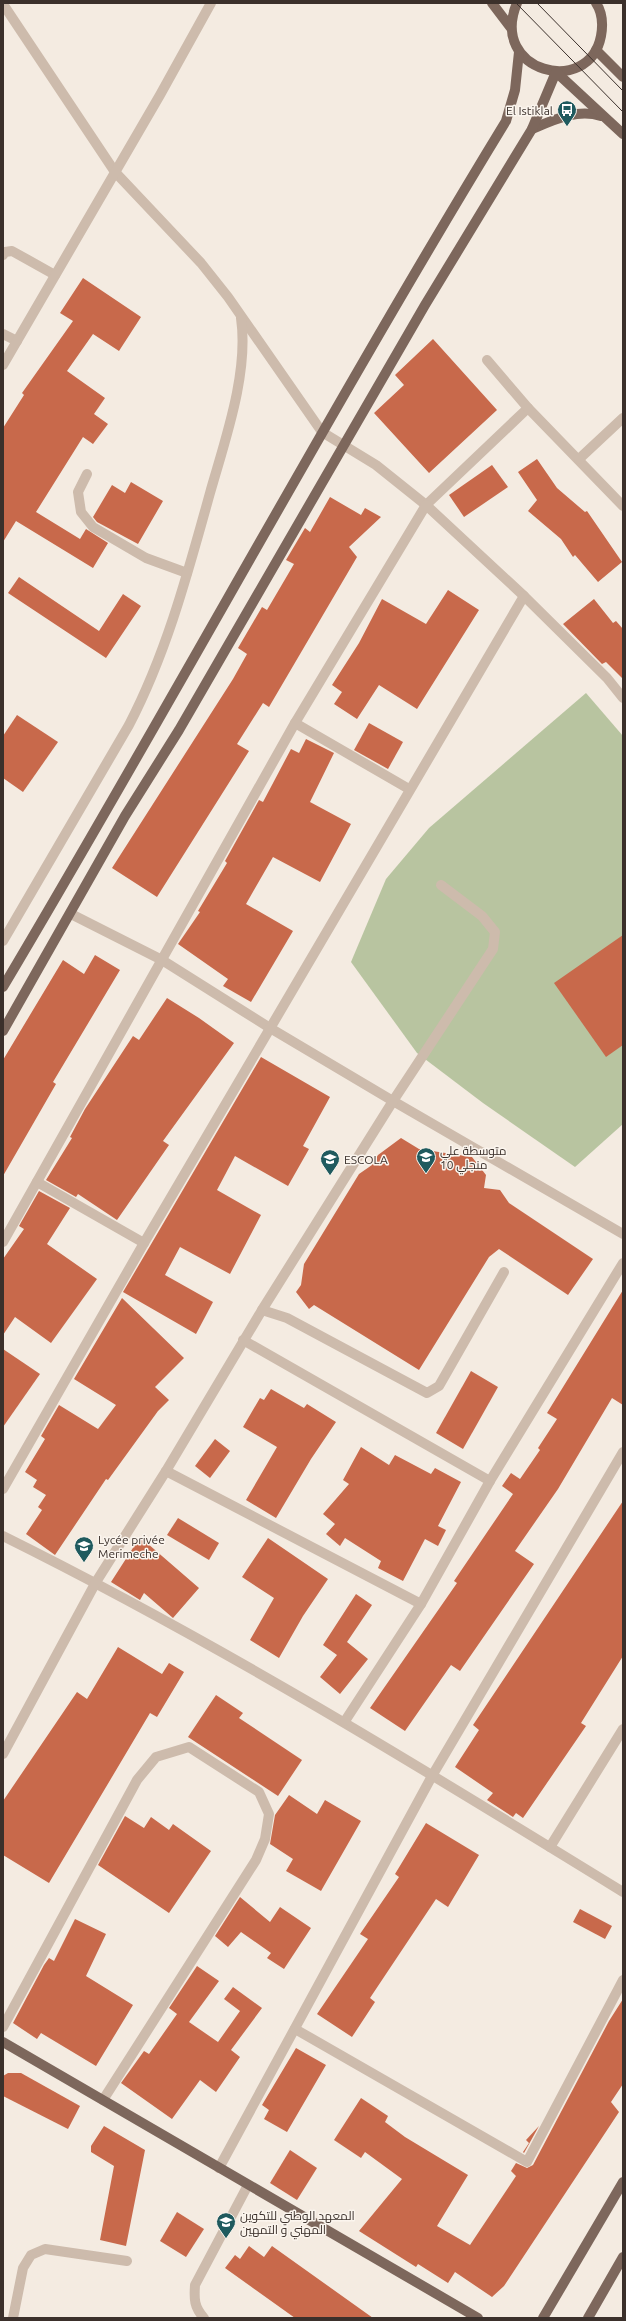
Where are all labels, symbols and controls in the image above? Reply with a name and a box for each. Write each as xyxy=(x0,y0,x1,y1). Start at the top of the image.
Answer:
bus stop icon: El Istiklal xyxy=(556,99,578,127)
place label: El Istiklal xyxy=(506,104,553,117)
place label: متوسطة علي منجلي 10 xyxy=(440,1144,507,1175)
school or university icon: متوسطة علي منجلي 10 xyxy=(415,1146,437,1174)
school or university icon: ESCOLA xyxy=(319,1148,341,1176)
place label: ESCOLA xyxy=(344,1153,388,1166)
place label: Lycée privée Merimeche xyxy=(98,1533,165,1560)
school or university icon: Lycée privée Merimeche xyxy=(73,1535,95,1563)
place label: المعهد الوطني للتكوين المهني و التمهين xyxy=(240,2209,355,2240)
school or university icon: المعهد الوطني للتكوين المهني و التمهين xyxy=(215,2211,237,2239)

